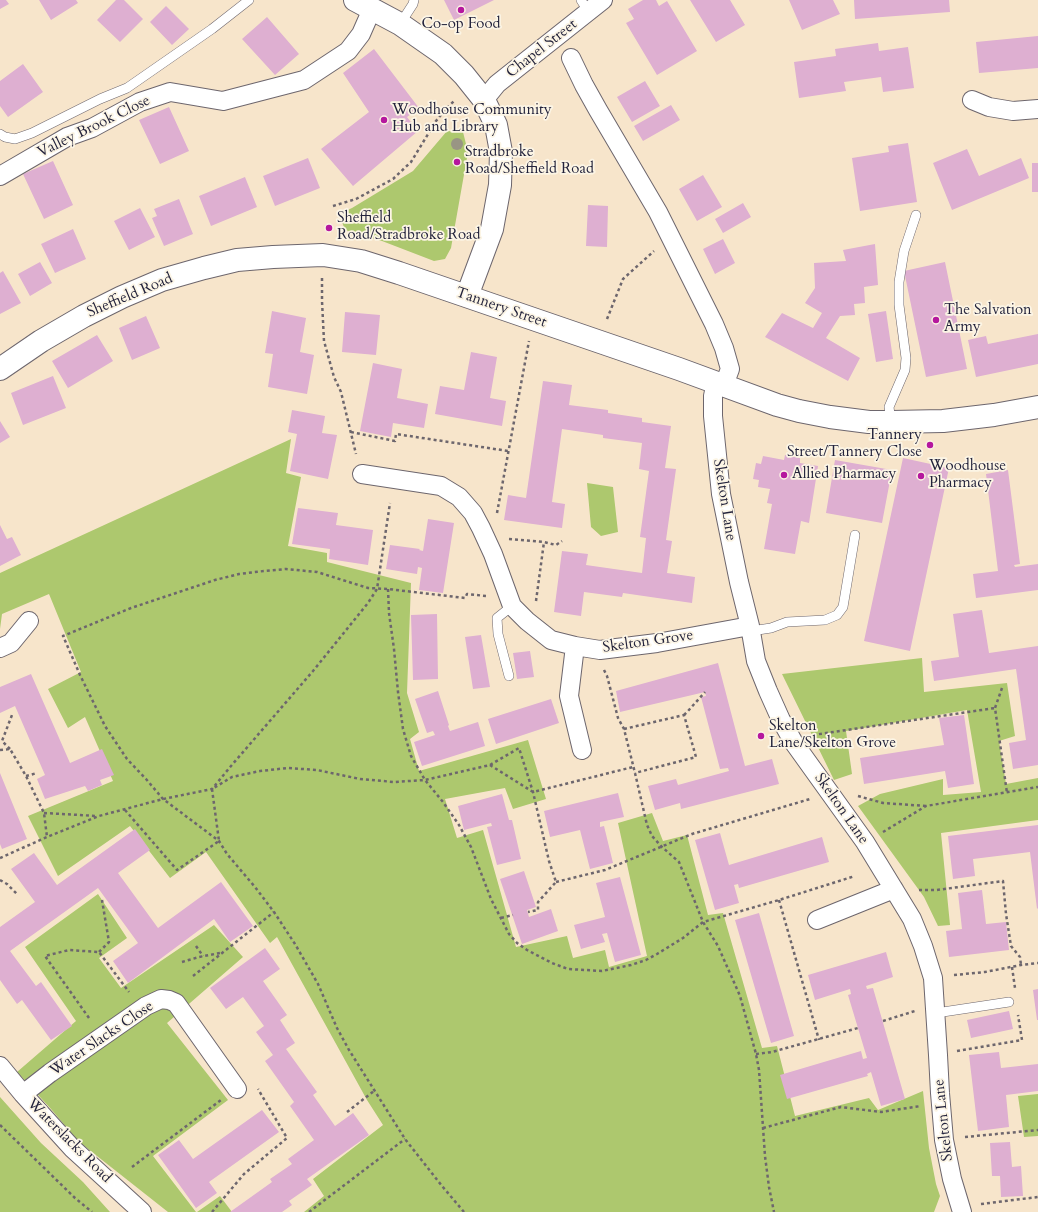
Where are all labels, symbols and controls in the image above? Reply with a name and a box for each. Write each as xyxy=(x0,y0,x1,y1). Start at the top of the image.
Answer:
marker: Co-op Food xyxy=(456,5,466,15)
place label: Co-op Food xyxy=(421,16,501,34)
street label: Chapel Street xyxy=(503,16,581,82)
street label: Valley Brook Close xyxy=(35,92,153,162)
place label: Woodhouse Community Hub and Library xyxy=(392,102,552,137)
marker: Woodhouse Community Hub and Library xyxy=(379,115,389,125)
place label: Stradbroke Road/Sheffield Road xyxy=(465,144,594,179)
marker: Stradbroke Road/Sheffield Road xyxy=(452,157,462,167)
place label: Sheffield Road/Stradbroke Road xyxy=(337,210,480,245)
marker: Sheffield Road/Stradbroke Road xyxy=(324,223,334,233)
street label: Sheffield Road xyxy=(85,270,175,322)
street label: Tannery Street xyxy=(453,284,549,332)
place label: The Salvation Army xyxy=(944,302,1032,337)
marker: The Salvation Army xyxy=(931,315,941,325)
place label: Tannery Street/Tannery Close xyxy=(787,427,922,462)
marker: Tannery Street/Tannery Close xyxy=(925,440,935,450)
street label: Skelton Lane xyxy=(709,458,739,542)
place label: Woodhouse Pharmacy xyxy=(929,458,1006,493)
place label: Allied Pharmacy xyxy=(792,466,896,484)
marker: Allied Pharmacy xyxy=(779,470,789,480)
marker: Woodhouse Pharmacy xyxy=(916,471,926,481)
street label: Skelton Grove xyxy=(601,627,695,657)
place label: Skelton Lane/Skelton Grove xyxy=(769,718,896,753)
marker: Skelton Lane/Skelton Grove xyxy=(756,731,766,741)
street label: Skelton Lane xyxy=(810,770,872,848)
street label: Water Slacks Close xyxy=(47,998,157,1080)
street label: Skelton Lane xyxy=(931,1078,957,1162)
street label: Waterslacks Road xyxy=(23,1095,115,1187)

